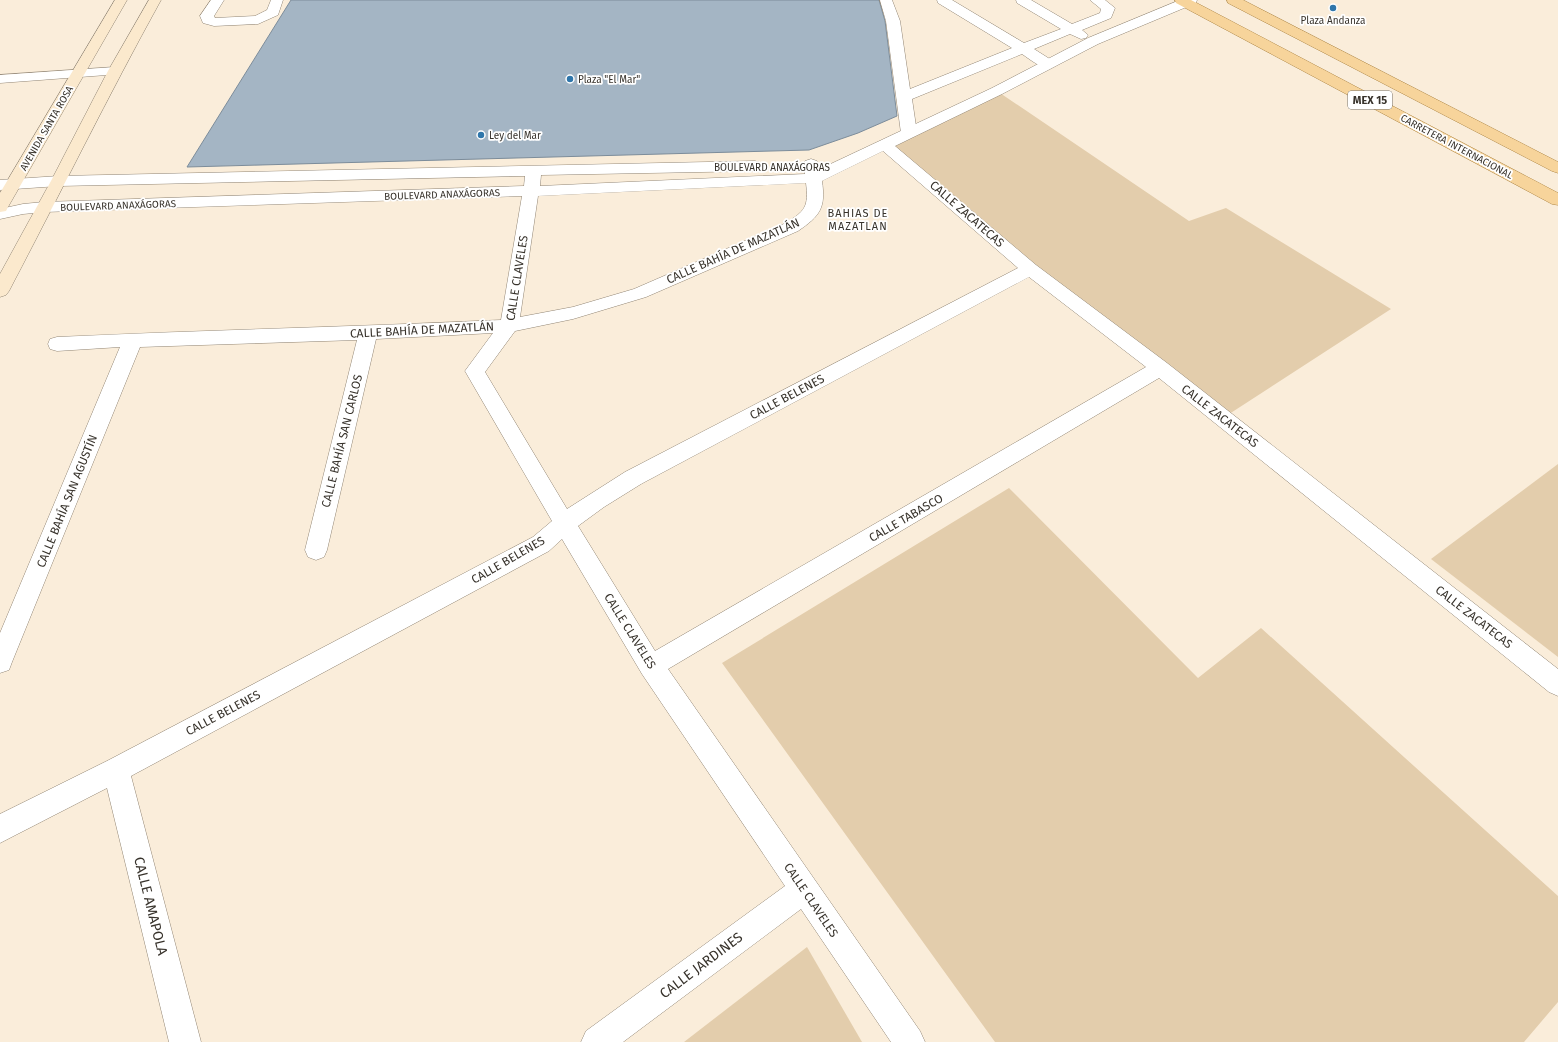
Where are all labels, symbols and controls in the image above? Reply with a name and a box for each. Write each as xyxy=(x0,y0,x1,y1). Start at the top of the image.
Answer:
marker: Plaza Andanza xyxy=(1328,3,1338,13)
place label: Plaza Andanza xyxy=(1301,15,1365,27)
marker: Plaza "El Mar" xyxy=(565,74,575,84)
place label: Plaza "El Mar" xyxy=(578,74,640,86)
street label: AVENIDA SANTA ROSA xyxy=(18,84,76,173)
road number: MEX 15 xyxy=(1348,91,1392,109)
street label: CARRETERA INTERNACIONAL xyxy=(1398,112,1515,182)
marker: Ley del Mar xyxy=(476,130,486,140)
place label: Ley del Mar xyxy=(489,130,541,142)
street label: BOULEVARD ANAXÁGORAS xyxy=(714,160,831,174)
street label: CALLE ZACATECAS xyxy=(927,178,1007,250)
street label: BOULEVARD ANAXÁGORAS xyxy=(384,185,501,203)
street label: BOULEVARD ANAXÁGORAS xyxy=(60,196,177,214)
district label: BAHIAS DE MAZATLAN xyxy=(828,207,888,233)
street label: CALLE BAHÍA DE MAZATLÁN xyxy=(664,214,802,287)
street label: CALLE CLAVELES xyxy=(503,234,531,322)
street label: CALLE BAHÍA DE MAZATLÁN xyxy=(350,318,494,341)
street label: CALLE BELENES xyxy=(747,371,827,422)
street label: CALLE BAHÍA SAN CARLOS xyxy=(318,372,365,509)
street label: CALLE ZACATECAS xyxy=(1179,382,1262,451)
street label: CALLE BAHÍA SAN AGUSTÍN xyxy=(33,432,100,570)
street label: CALLE TABASCO xyxy=(867,491,945,545)
street label: CALLE BELENES xyxy=(469,533,548,587)
street label: CALLE ZACATECAS xyxy=(1433,583,1516,652)
street label: CALLE CLAVELES xyxy=(601,591,659,672)
street label: CALLE BELENES xyxy=(183,687,263,738)
street label: CALLE AMAPOLA xyxy=(130,855,171,957)
street label: CALLE CLAVELES xyxy=(781,860,841,940)
street label: CALLE JARDINES xyxy=(656,928,746,1002)

